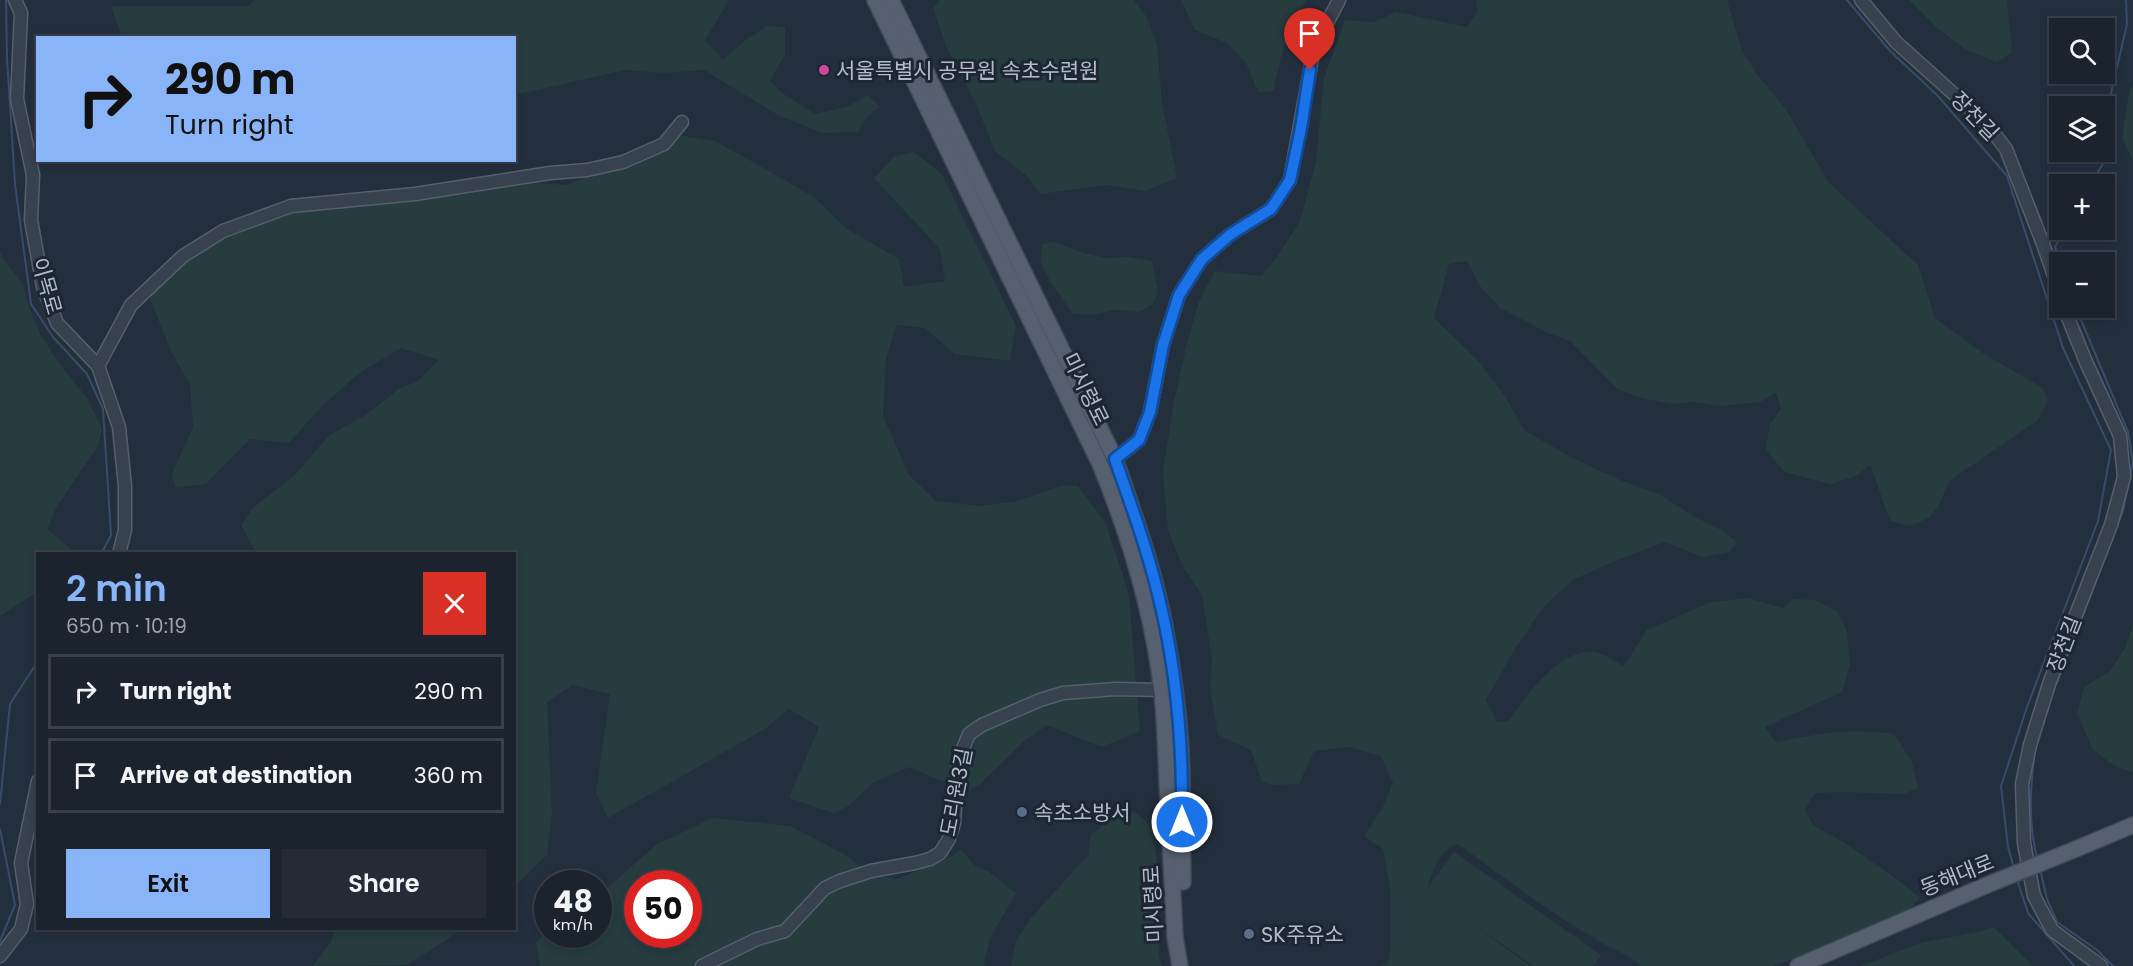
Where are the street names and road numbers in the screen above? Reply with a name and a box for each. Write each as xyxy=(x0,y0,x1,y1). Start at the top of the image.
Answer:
street label: 장천길 xyxy=(1944,85,2006,147)
street label: 이목로 xyxy=(25,254,69,318)
street label: 미시령로 xyxy=(1056,348,1116,430)
street label: 장천길 xyxy=(2040,612,2088,676)
street label: 도리원3길 xyxy=(933,745,979,839)
street label: 동해대로 xyxy=(1916,847,1998,903)
street label: 미시령로 xyxy=(1136,865,1170,943)

